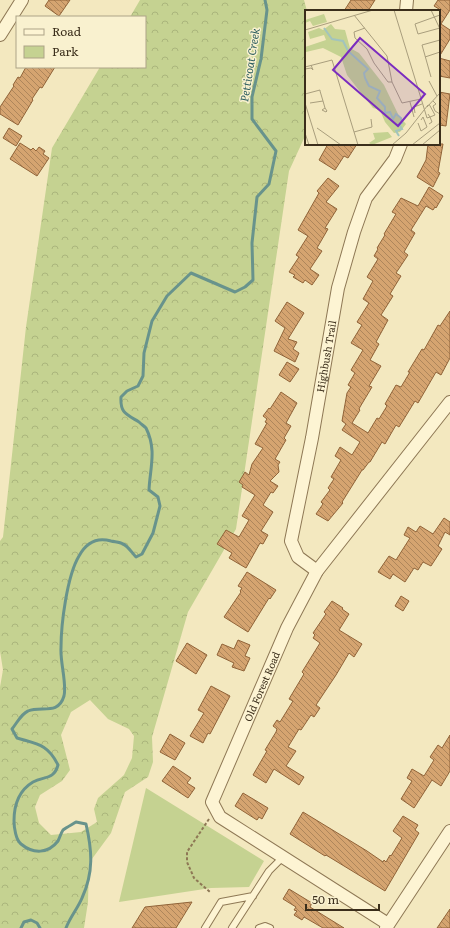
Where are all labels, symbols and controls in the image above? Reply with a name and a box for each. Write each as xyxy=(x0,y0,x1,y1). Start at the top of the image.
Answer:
inset map xyxy=(305,10,440,145)
legend xyxy=(16,16,146,68)
text: Road xyxy=(52,22,82,40)
water label: Petticoat Creek xyxy=(235,27,263,103)
text: Park xyxy=(52,42,79,60)
street label: Highbush Trail xyxy=(312,318,339,394)
street label: Old Forest Road xyxy=(240,649,283,724)
scale bar xyxy=(306,886,379,912)
text: 50 m xyxy=(312,890,339,908)

